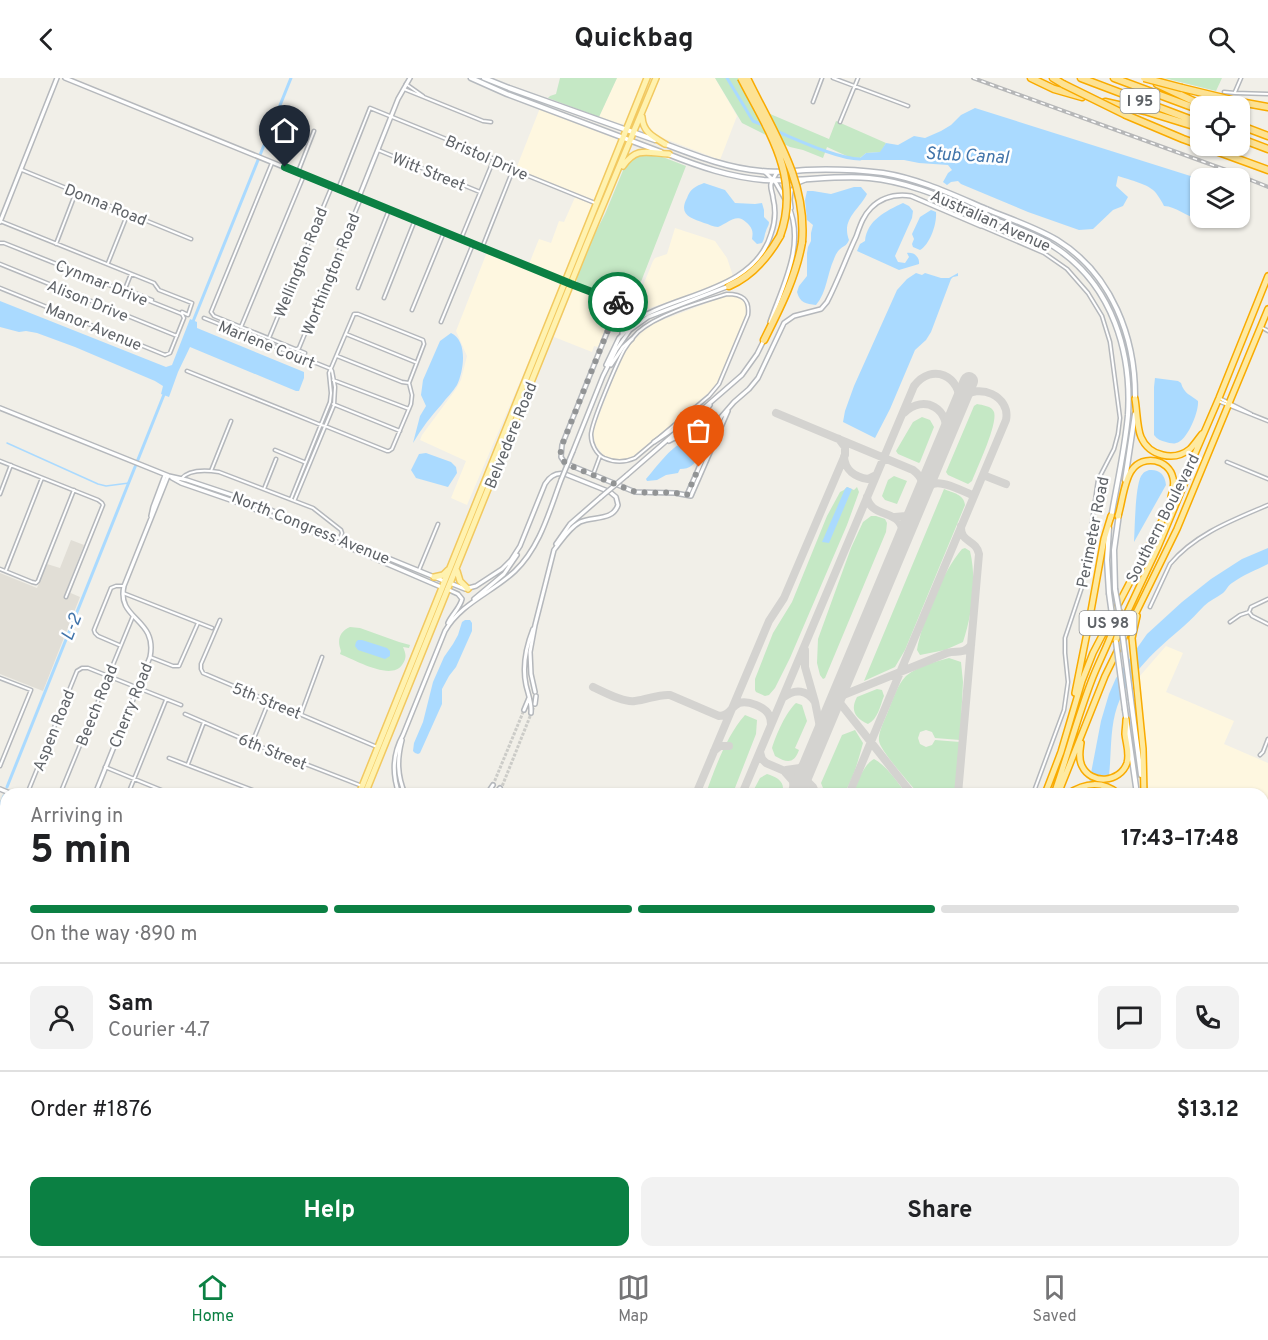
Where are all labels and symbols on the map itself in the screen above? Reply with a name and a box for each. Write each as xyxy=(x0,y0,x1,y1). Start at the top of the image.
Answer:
road number: I 95 xyxy=(1120,89,1160,113)
pin xyxy=(259,105,310,167)
street label: Bristol Drive xyxy=(442,132,531,186)
water label: Stub Canal xyxy=(925,143,1011,170)
street label: Witt Street xyxy=(389,149,468,197)
street label: Donna Road xyxy=(61,180,149,231)
street label: Australian Avenue xyxy=(927,186,1053,257)
street label: Wellington Road xyxy=(271,205,333,321)
street label: Worthington Road xyxy=(298,211,365,339)
street label: Cynmar Drive xyxy=(52,256,151,312)
courier xyxy=(588,272,648,332)
street label: Alison Drive xyxy=(44,276,131,327)
street label: Manor Avenue xyxy=(42,299,144,356)
street label: Marlene Court xyxy=(215,317,318,374)
street label: Belvedere Road xyxy=(481,379,542,492)
pin xyxy=(673,405,724,467)
street label: Southern Boulevard xyxy=(1123,451,1205,587)
street label: Perimeter Road xyxy=(1073,475,1115,590)
street label: North Congress Avenue xyxy=(228,488,392,570)
water label: L-2 xyxy=(57,610,88,644)
road number: US 98 xyxy=(1080,611,1136,635)
street label: Cherry Road xyxy=(106,660,158,751)
street label: Beech Road xyxy=(72,662,123,749)
street label: 5th Street xyxy=(229,679,304,725)
street label: Aspen Road xyxy=(29,687,80,774)
street label: 6th Street xyxy=(235,730,309,776)

